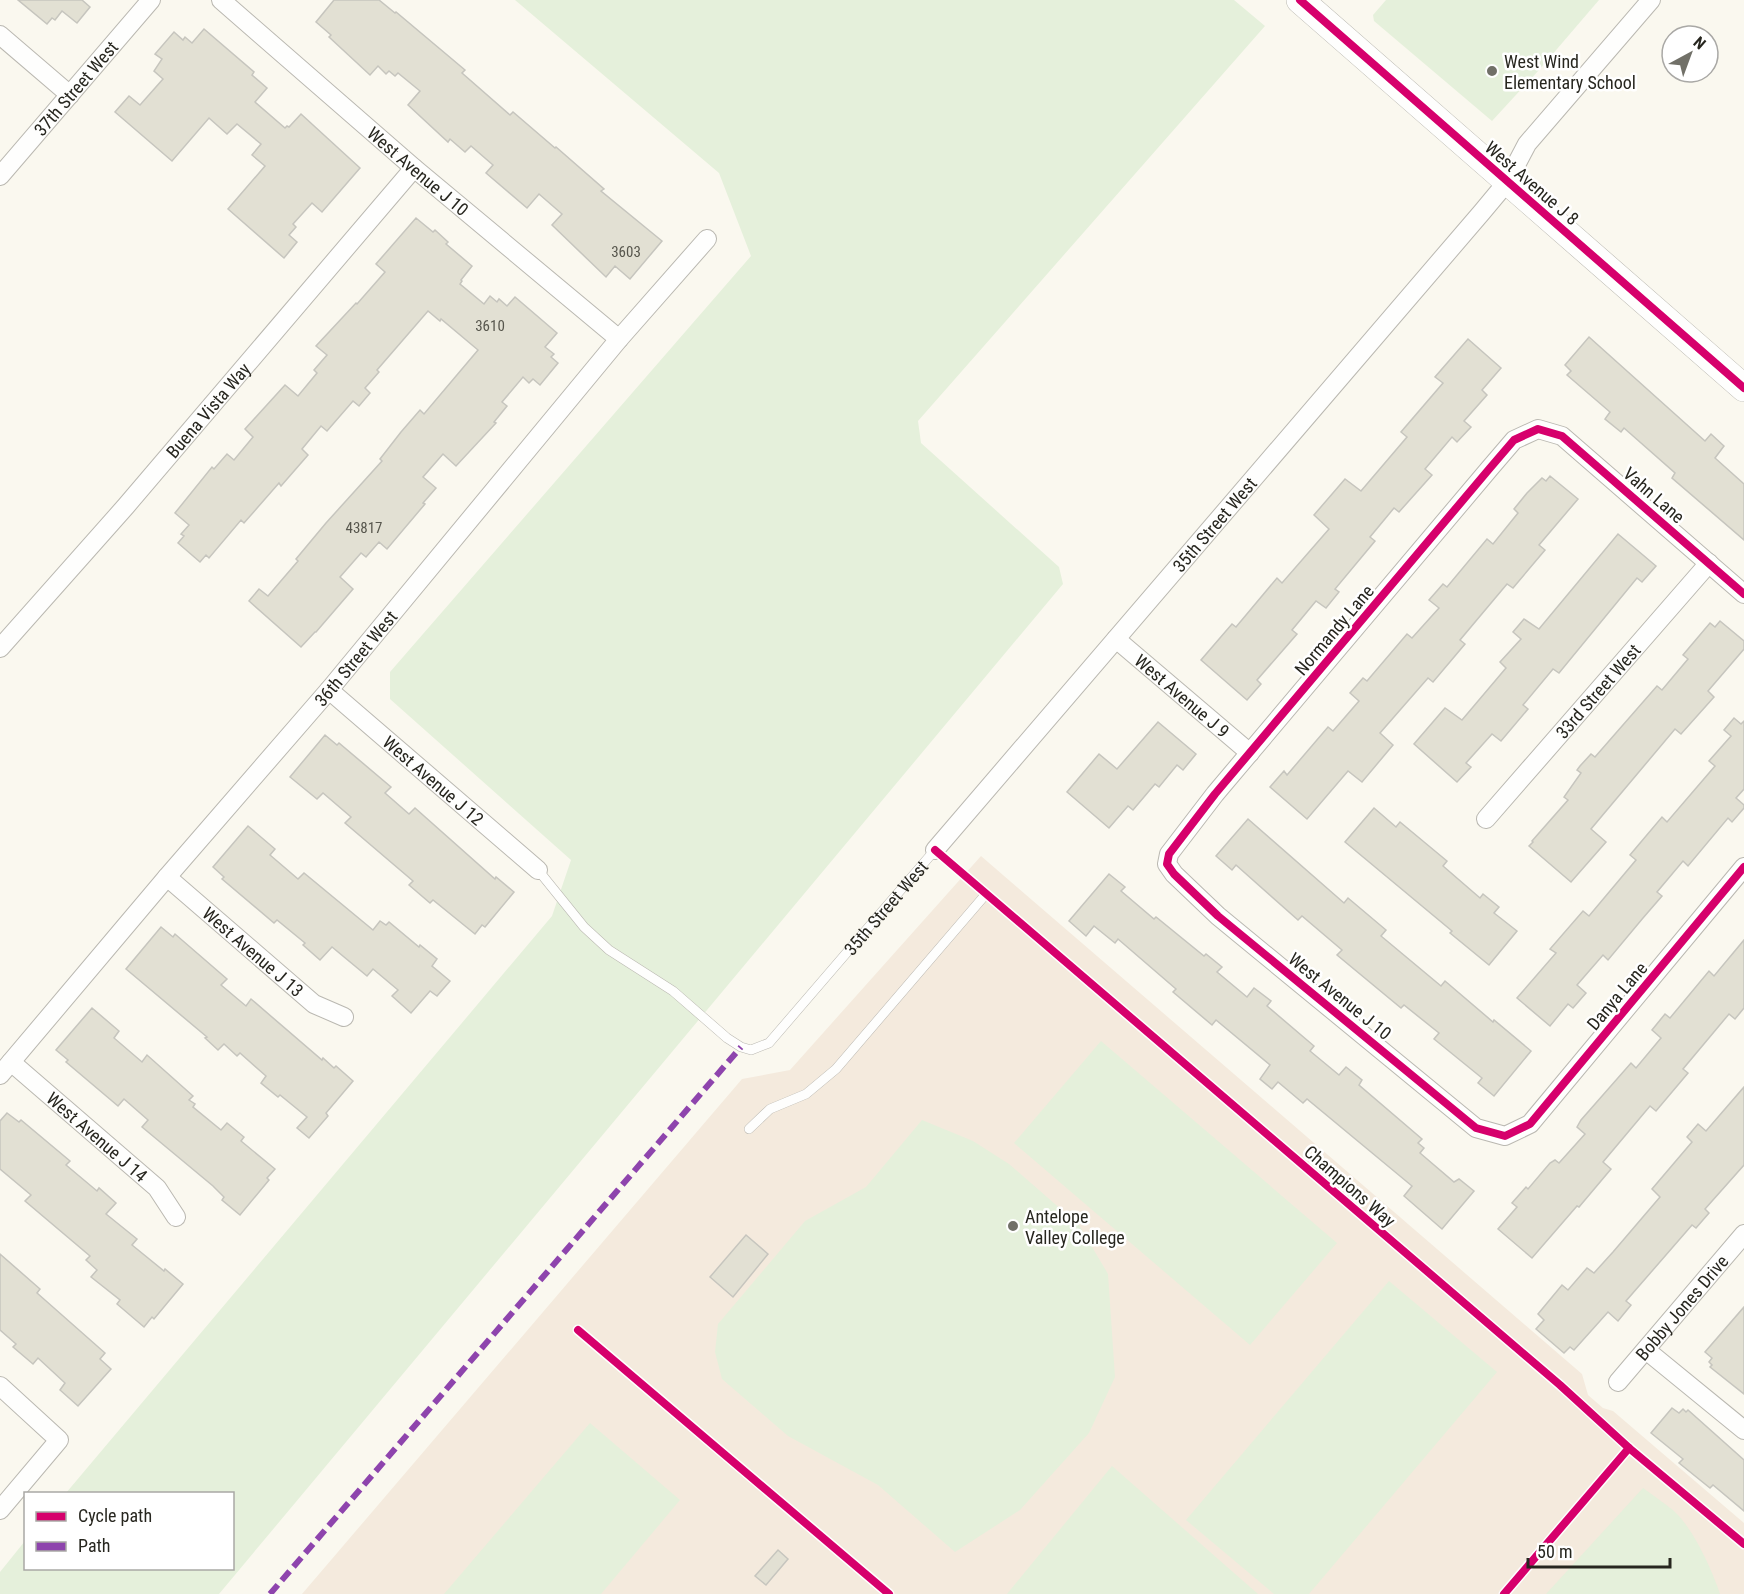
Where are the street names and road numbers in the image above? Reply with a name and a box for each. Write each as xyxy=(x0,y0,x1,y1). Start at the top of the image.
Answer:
street label: 37th Street West xyxy=(29,36,122,139)
street label: West Avenue J 10 xyxy=(363,122,473,220)
street label: West Avenue J 8 xyxy=(1481,137,1583,229)
street label: Buena Vista Way xyxy=(161,358,255,462)
street label: Vahn Lane xyxy=(1619,463,1689,527)
street label: 35th Street West xyxy=(1168,473,1261,576)
street label: Normandy Lane xyxy=(1290,581,1378,679)
street label: 36th Street West xyxy=(310,606,401,710)
street label: 33rd Street West xyxy=(1551,639,1644,742)
street label: West Avenue J 9 xyxy=(1131,649,1234,741)
street label: West Avenue J 12 xyxy=(379,731,488,829)
street label: 35th Street West xyxy=(839,856,932,959)
street label: West Avenue J 13 xyxy=(199,902,308,1001)
street label: West Avenue J 10 xyxy=(1284,948,1396,1044)
street label: Danya Lane xyxy=(1583,958,1651,1034)
street label: West Avenue J 14 xyxy=(43,1087,152,1186)
street label: Champions Way xyxy=(1300,1141,1400,1232)
street label: Bobby Jones Drive xyxy=(1631,1251,1732,1364)

